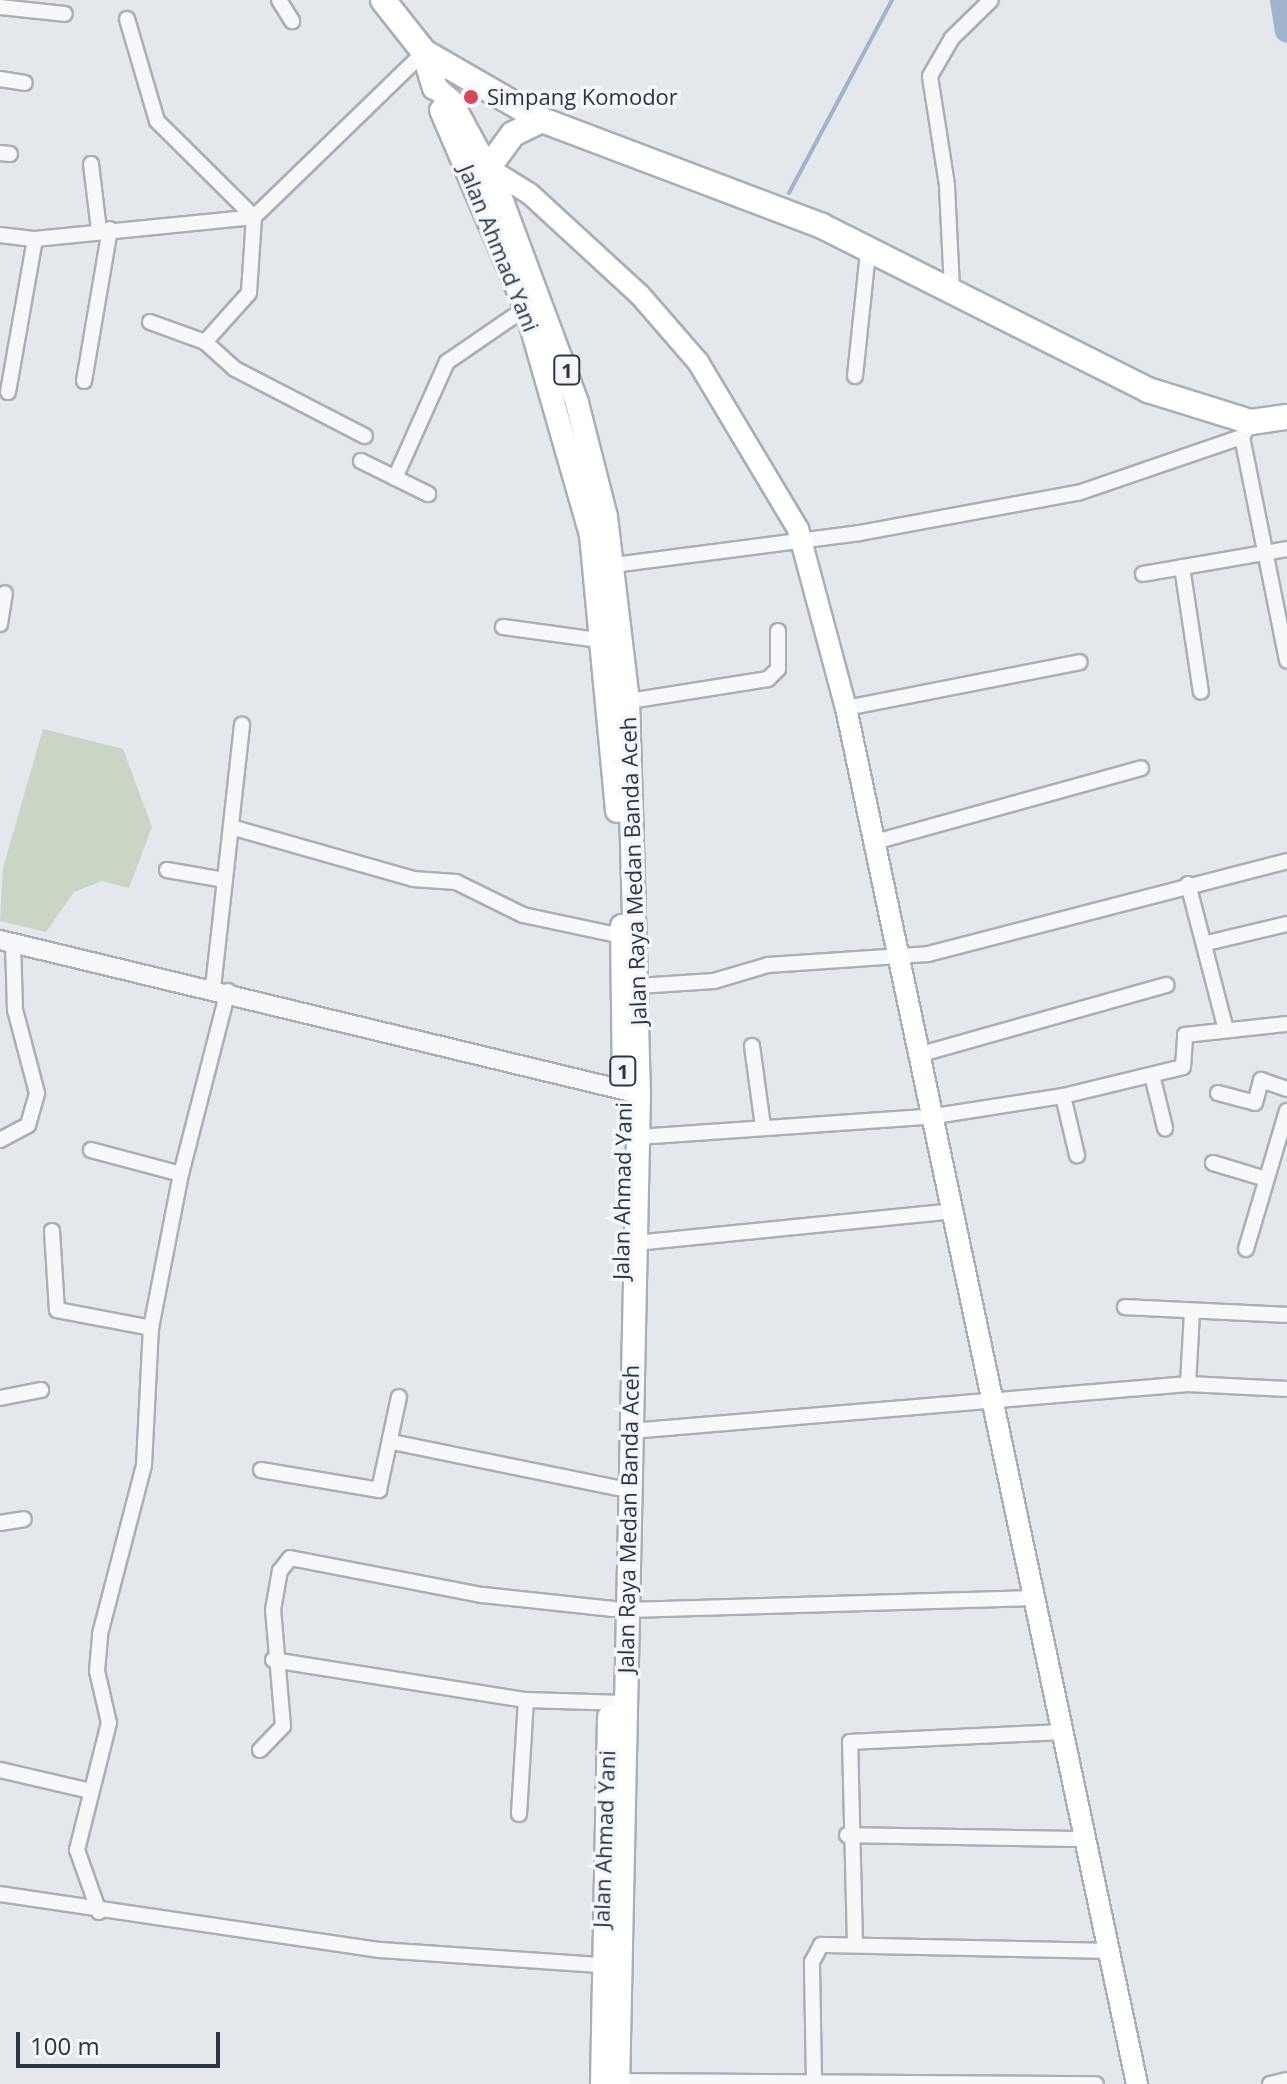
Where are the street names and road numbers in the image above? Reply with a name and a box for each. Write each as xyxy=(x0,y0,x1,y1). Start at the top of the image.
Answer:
street label: Jalan Ahmad Yani xyxy=(453,161,545,335)
road number: 1 xyxy=(553,354,581,386)
street label: Jalan Raya Medan Banda Aceh xyxy=(614,716,652,1026)
road number: 1 xyxy=(609,1055,637,1087)
street label: Jalan Ahmad Yani xyxy=(607,1102,637,1280)
street label: Jalan Raya Medan Banda Aceh xyxy=(612,1365,644,1673)
street label: Jalan Ahmad Yani xyxy=(588,1750,620,1928)

